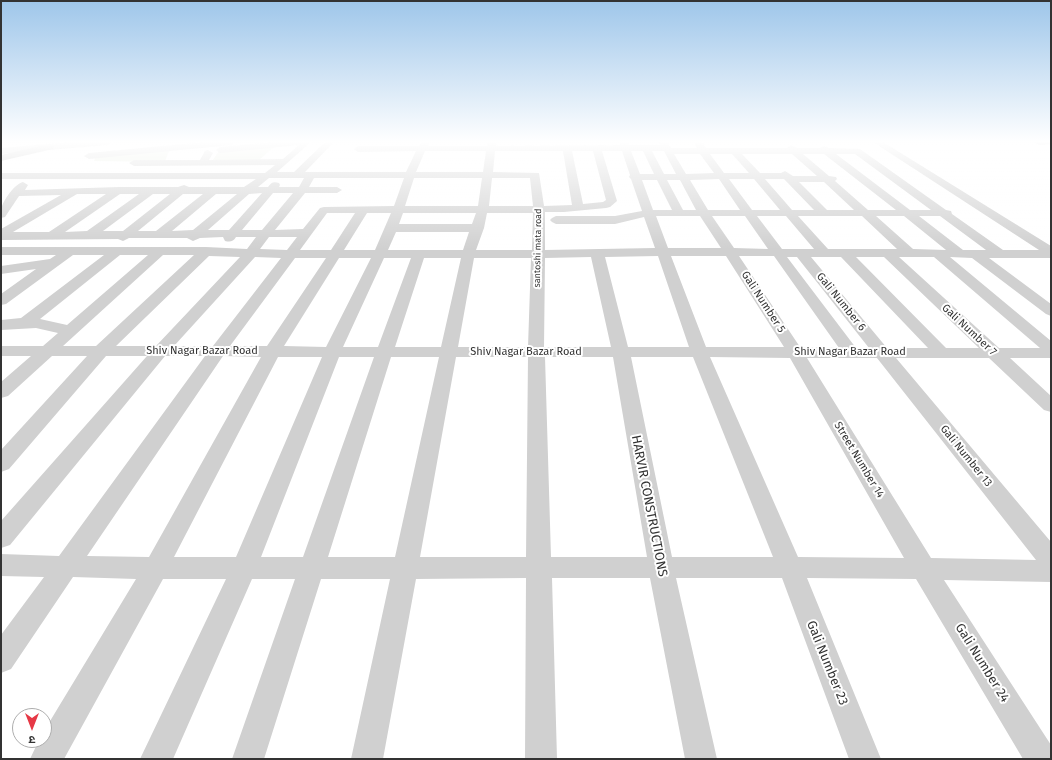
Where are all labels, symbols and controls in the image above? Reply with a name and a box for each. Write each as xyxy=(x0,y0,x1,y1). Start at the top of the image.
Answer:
street label: santoshi mata road xyxy=(532,209,544,287)
street label: Gali Number 5 xyxy=(738,269,788,335)
street label: Gali Number 6 xyxy=(814,270,868,334)
street label: Gali Number 7 xyxy=(939,301,999,359)
street label: Shiv Nagar Bazar Road xyxy=(146,344,258,358)
street label: Shiv Nagar Bazar Road xyxy=(470,345,582,359)
street label: Shiv Nagar Bazar Road xyxy=(794,345,906,359)
street label: Street Number 14 xyxy=(831,420,887,500)
street label: Gali Number 13 xyxy=(937,423,995,489)
street label: HARVIR CONSTRUCTIONS xyxy=(628,434,670,578)
street label: Gali Number 23 xyxy=(803,618,851,708)
street label: Gali Number 24 xyxy=(952,621,1012,705)
north arrow xyxy=(12,708,52,748)
text: उ xyxy=(29,733,35,746)

